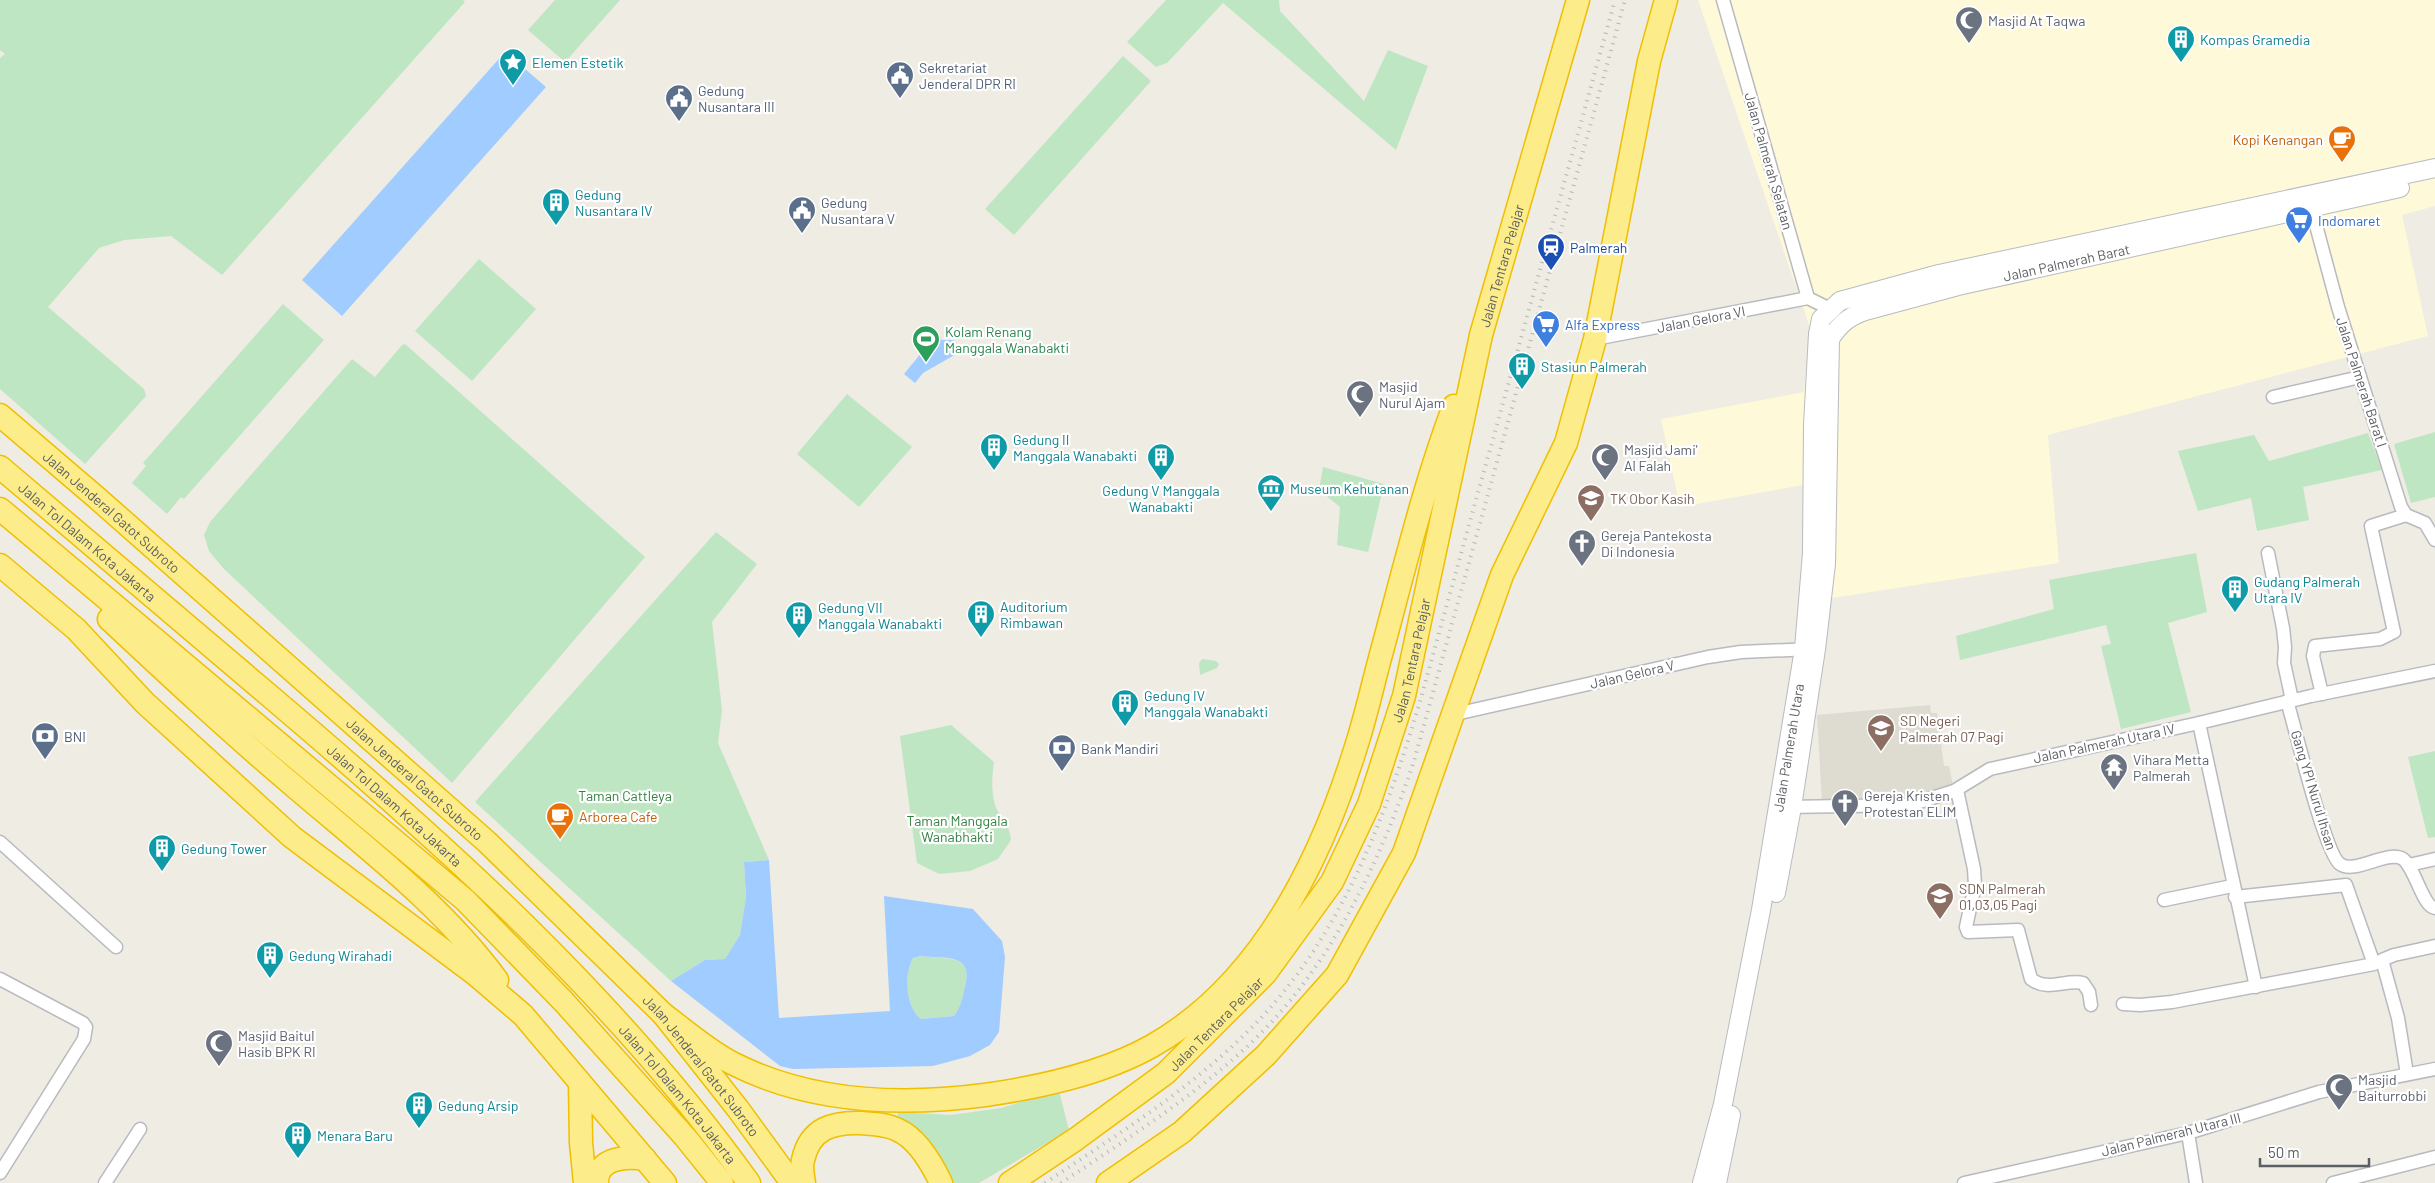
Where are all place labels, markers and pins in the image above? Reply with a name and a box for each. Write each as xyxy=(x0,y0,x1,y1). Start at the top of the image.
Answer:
mosque icon: Masjid At Taqwa xyxy=(1954,5,1984,44)
place label: Masjid At Taqwa xyxy=(1988,12,2085,29)
building icon: Kompas Gramedia xyxy=(2166,24,2196,63)
place label: Kompas Gramedia xyxy=(2200,31,2310,48)
place icon: Elemen Estetik xyxy=(498,47,528,86)
place label: Elemen Estetik xyxy=(532,54,624,71)
place label: Sekretariat Jenderal DPR RI xyxy=(919,59,1016,92)
public building icon: Sekretariat Jenderal DPR RI xyxy=(885,60,915,99)
place label: Gedung Nusantara III xyxy=(698,82,775,115)
public building icon: Gedung Nusantara III xyxy=(664,83,694,122)
cafe icon: Kopi Kenangan xyxy=(2327,124,2357,163)
place label: Kopi Kenangan xyxy=(2233,131,2323,148)
place label: Gedung Nusantara IV xyxy=(575,186,653,219)
building icon: Gedung Nusantara IV xyxy=(541,187,571,226)
place label: Gedung Nusantara V xyxy=(821,194,895,227)
public building icon: Gedung Nusantara V xyxy=(787,195,817,234)
supermarket icon: Indomaret xyxy=(2284,205,2314,244)
place label: Indomaret xyxy=(2318,212,2381,229)
station icon: Palmerah xyxy=(1536,232,1566,271)
place label: Palmerah xyxy=(1570,239,1627,256)
supermarket icon: Alfa Express xyxy=(1531,309,1561,348)
place label: Alfa Express xyxy=(1565,316,1640,333)
place label: Kolam Renang Manggala Wanabakti xyxy=(945,323,1069,356)
sports icon: Kolam Renang Manggala Wanabakti xyxy=(911,324,941,363)
building icon: Stasiun Palmerah xyxy=(1507,351,1537,390)
place label: Stasiun Palmerah xyxy=(1541,358,1647,375)
place label: Masjid Nurul Ajam xyxy=(1379,378,1445,411)
mosque icon: Masjid Nurul Ajam xyxy=(1345,379,1375,418)
place label: Gedung II Manggala Wanabakti xyxy=(1013,431,1137,464)
building icon: Gedung II Manggala Wanabakti xyxy=(979,432,1009,471)
place label: Masjid Jami' Al Falah xyxy=(1624,441,1698,474)
building icon: Gedung V Manggala Wanabakti xyxy=(1146,442,1176,481)
mosque icon: Masjid Jami' Al Falah xyxy=(1590,442,1620,481)
museum icon: Museum Kehutanan xyxy=(1256,473,1286,512)
place label: Museum Kehutanan xyxy=(1290,480,1409,497)
place label: Gedung V Manggala Wanabakti xyxy=(1102,482,1220,515)
school or university icon: TK Obor Kasih xyxy=(1576,483,1606,522)
place label: TK Obor Kasih xyxy=(1610,490,1695,507)
place label: Gereja Pantekosta Di Indonesia xyxy=(1601,527,1712,560)
church icon: Gereja Pantekosta Di Indonesia xyxy=(1567,528,1597,567)
place label: Gudang Palmerah Utara IV xyxy=(2254,573,2360,606)
building icon: Gudang Palmerah Utara IV xyxy=(2220,574,2250,613)
place label: Auditorium Rimbawan xyxy=(1000,598,1067,631)
place label: Gedung VII Manggala Wanabakti xyxy=(818,599,942,632)
building icon: Auditorium Rimbawan xyxy=(966,599,996,638)
building icon: Gedung VII Manggala Wanabakti xyxy=(784,600,814,639)
place label: Gedung IV Manggala Wanabakti xyxy=(1144,687,1268,720)
building icon: Gedung IV Manggala Wanabakti xyxy=(1110,688,1140,727)
place label: SD Negeri Palmerah 07 Pagi xyxy=(1900,712,2004,745)
school or university icon: SD Negeri Palmerah 07 Pagi xyxy=(1866,713,1896,752)
bank icon: BNI xyxy=(30,721,60,760)
place label: BNI xyxy=(64,728,86,745)
bank icon: Bank Mandiri xyxy=(1047,733,1077,772)
place label: Bank Mandiri xyxy=(1081,740,1159,757)
place label: Vihara Metta Palmerah xyxy=(2133,751,2209,784)
temple icon: Vihara Metta Palmerah xyxy=(2099,752,2129,791)
place label: Gereja Kristen Protestan ELIM xyxy=(1864,787,1956,820)
church icon: Gereja Kristen Protestan ELIM xyxy=(1830,788,1860,827)
cafe icon: Arborea Cafe xyxy=(545,801,575,840)
place label: Arborea Cafe xyxy=(579,808,657,825)
building icon: Gedung Tower xyxy=(147,833,177,872)
place label: Gedung Tower xyxy=(181,840,267,857)
place label: SDN Palmerah 01,03,05 Pagi xyxy=(1959,880,2045,913)
school or university icon: SDN Palmerah 01,03,05 Pagi xyxy=(1925,881,1955,920)
building icon: Gedung Wirahadi xyxy=(255,940,285,979)
place label: Gedung Wirahadi xyxy=(289,947,392,964)
place label: Masjid Baitul Hasib BPK RI xyxy=(238,1027,316,1060)
mosque icon: Masjid Baitul Hasib BPK RI xyxy=(204,1028,234,1067)
place label: Masjid Baiturrobbi xyxy=(2358,1071,2427,1104)
mosque icon: Masjid Baiturrobbi xyxy=(2324,1072,2354,1111)
building icon: Gedung Arsip xyxy=(404,1090,434,1129)
place label: Gedung Arsip xyxy=(438,1097,519,1114)
building icon: Menara Baru xyxy=(283,1120,313,1159)
place label: Menara Baru xyxy=(317,1127,393,1144)

